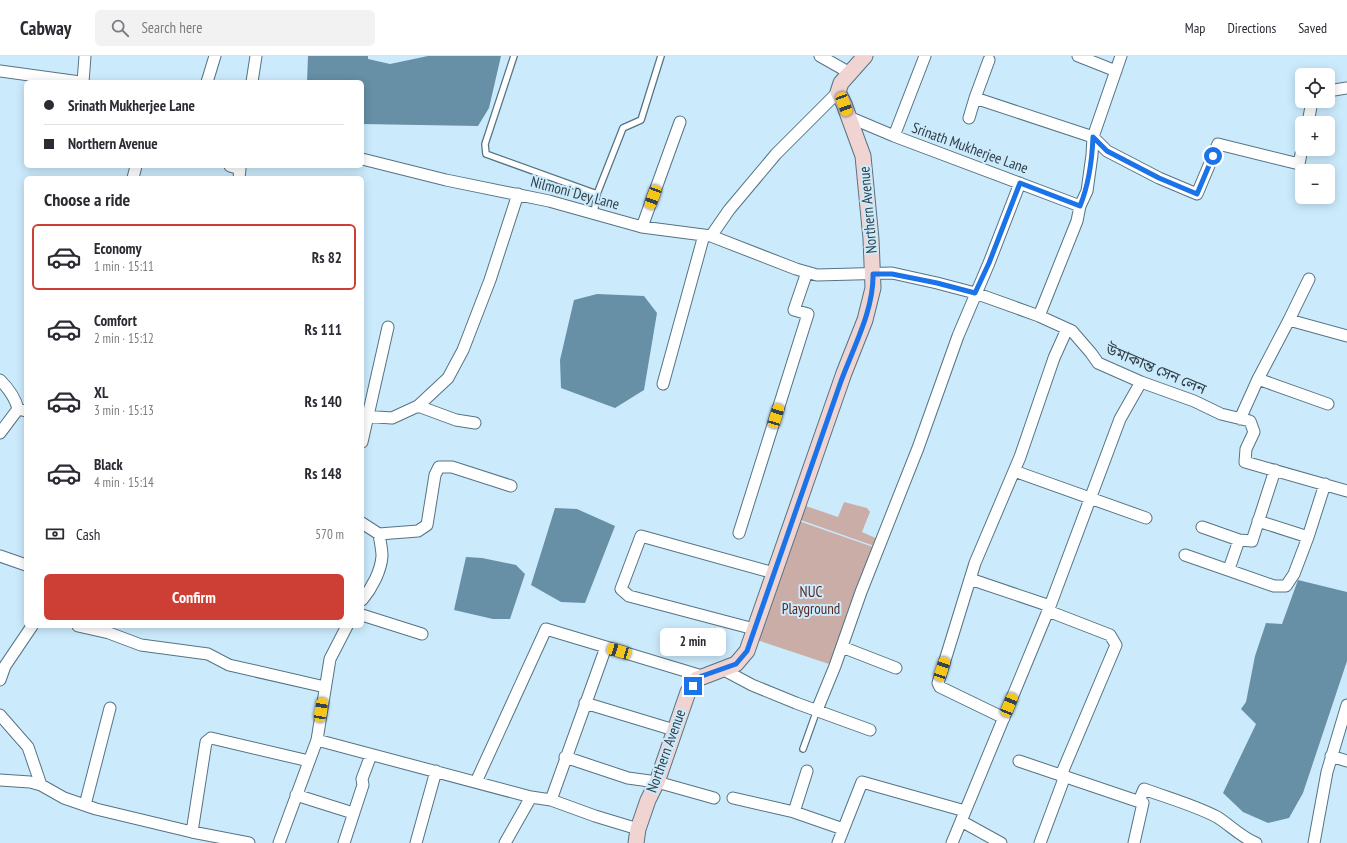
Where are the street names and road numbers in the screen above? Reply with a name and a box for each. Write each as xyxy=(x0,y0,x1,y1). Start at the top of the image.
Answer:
street label: Srinath Mukherjee Lane xyxy=(909,118,1031,177)
street label: Northern Avenue xyxy=(854,166,881,254)
street label: Nilmoni Dey Lane xyxy=(529,172,622,213)
street label: উমাকান্ত সেন লেন xyxy=(1102,339,1210,399)
street label: Northern Avenue xyxy=(642,707,689,795)

